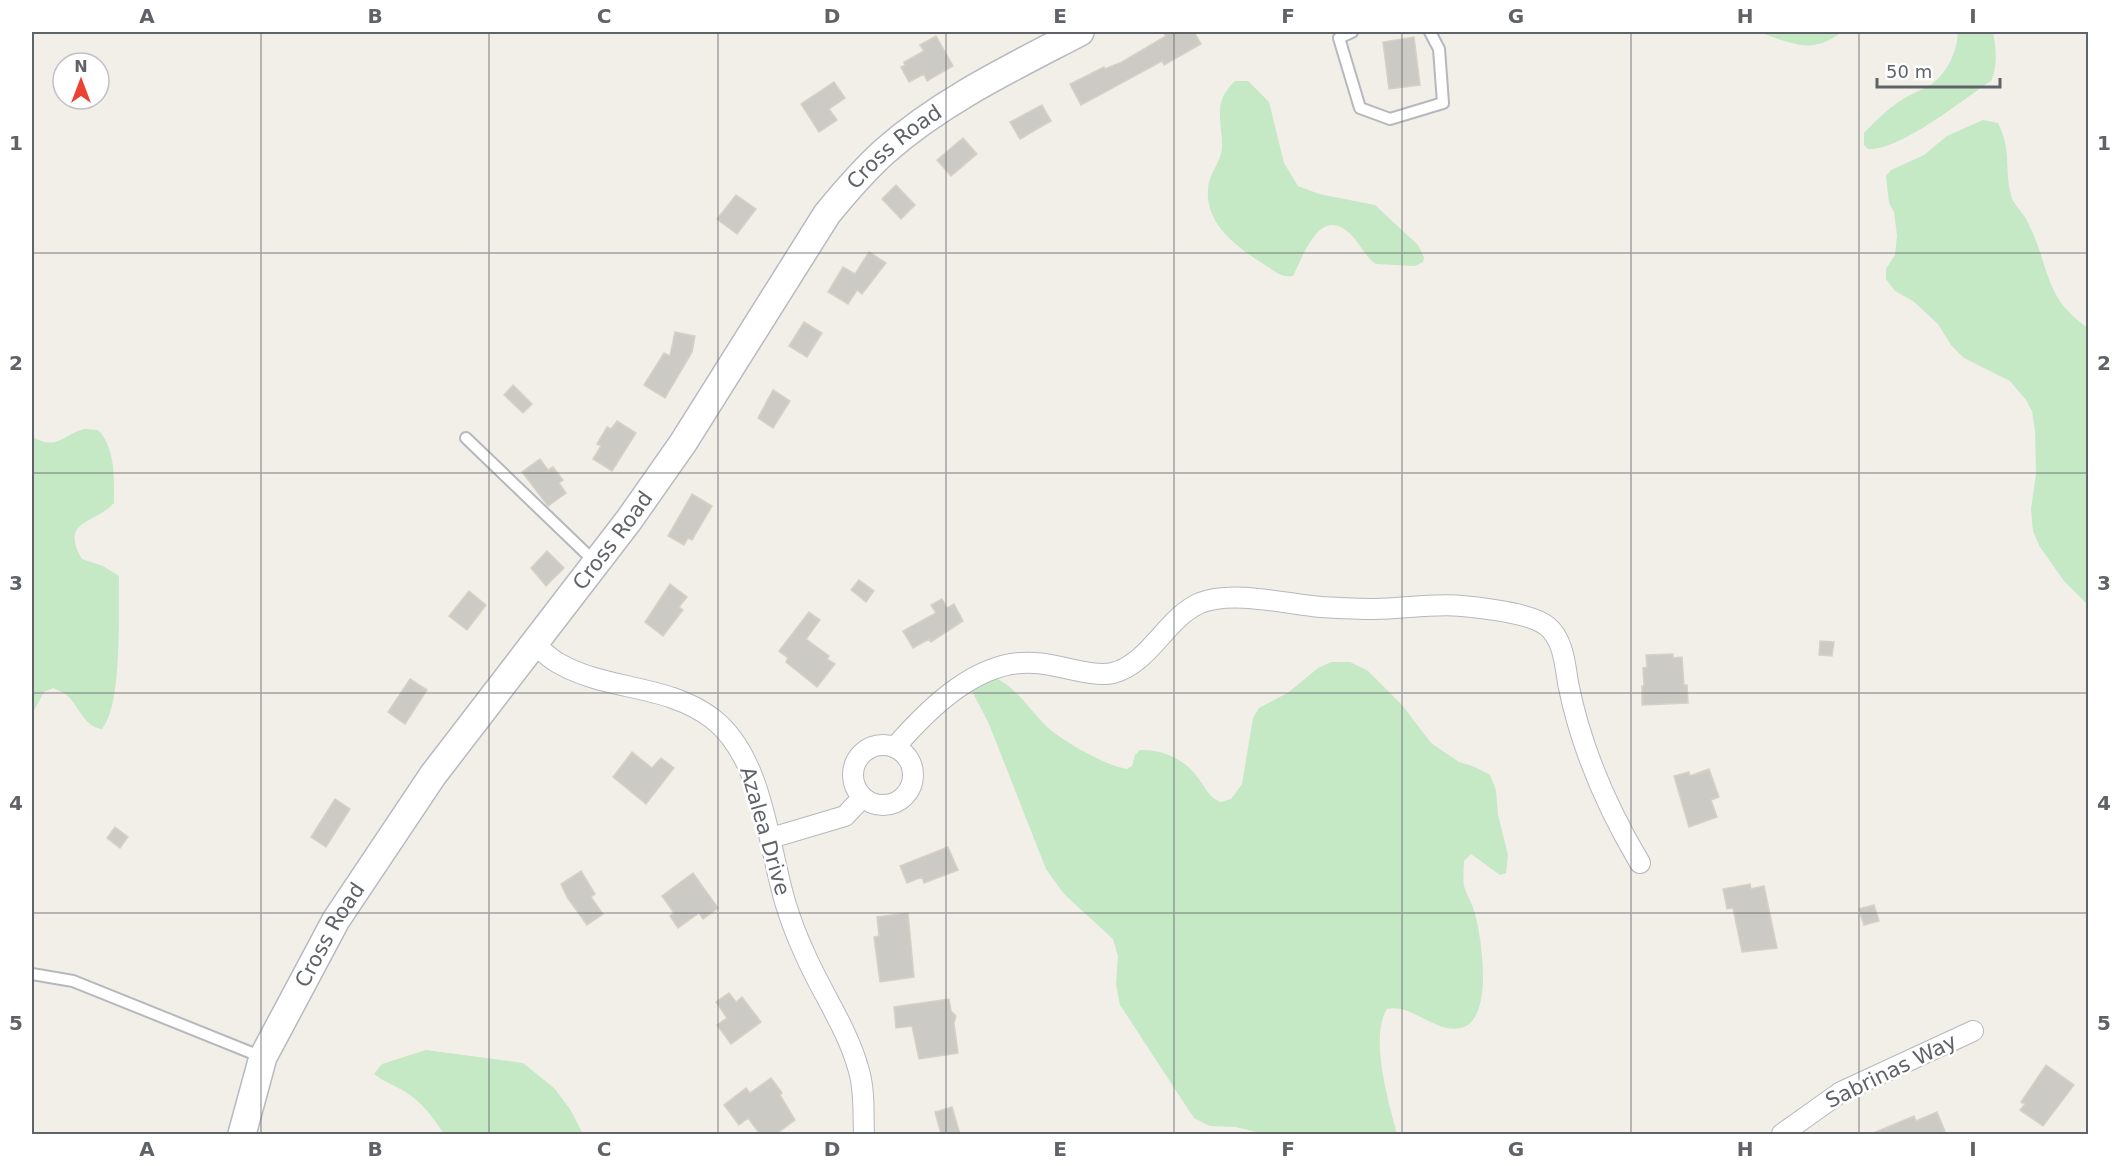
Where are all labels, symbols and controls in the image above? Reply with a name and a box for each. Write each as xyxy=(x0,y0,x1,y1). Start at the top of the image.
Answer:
text: A xyxy=(139,4,155,28)
text: B xyxy=(367,4,383,28)
text: C xyxy=(597,4,611,28)
text: D xyxy=(824,4,840,28)
text: E xyxy=(1053,4,1067,28)
text: F xyxy=(1281,4,1295,28)
text: G xyxy=(1508,4,1524,28)
text: H xyxy=(1737,4,1753,28)
text: I xyxy=(1969,4,1977,28)
north arrow xyxy=(51,51,111,111)
scale bar xyxy=(1877,51,2000,89)
text: N xyxy=(74,57,88,76)
text: 50 m xyxy=(1886,61,1932,82)
street label: Cross Road xyxy=(842,100,946,194)
text: 1 xyxy=(9,131,23,155)
text: 1 xyxy=(2097,131,2111,155)
text: 2 xyxy=(9,351,23,375)
text: 2 xyxy=(2097,351,2111,375)
street label: Cross Road xyxy=(568,487,657,594)
text: 3 xyxy=(9,571,23,595)
text: 3 xyxy=(2097,571,2111,595)
street label: Azalea Drive xyxy=(735,764,795,898)
text: 4 xyxy=(9,791,23,815)
text: 4 xyxy=(2097,791,2111,815)
street label: Cross Road xyxy=(290,878,370,991)
text: 5 xyxy=(9,1011,23,1035)
text: 5 xyxy=(2097,1011,2111,1035)
street label: Sabrinas Way xyxy=(1822,1029,1960,1113)
text: A xyxy=(139,1137,155,1161)
text: B xyxy=(367,1137,383,1161)
text: C xyxy=(597,1137,611,1161)
text: D xyxy=(824,1137,840,1161)
text: E xyxy=(1053,1137,1067,1161)
text: F xyxy=(1281,1137,1295,1161)
text: G xyxy=(1508,1137,1524,1161)
text: H xyxy=(1737,1137,1753,1161)
text: I xyxy=(1969,1137,1977,1161)

